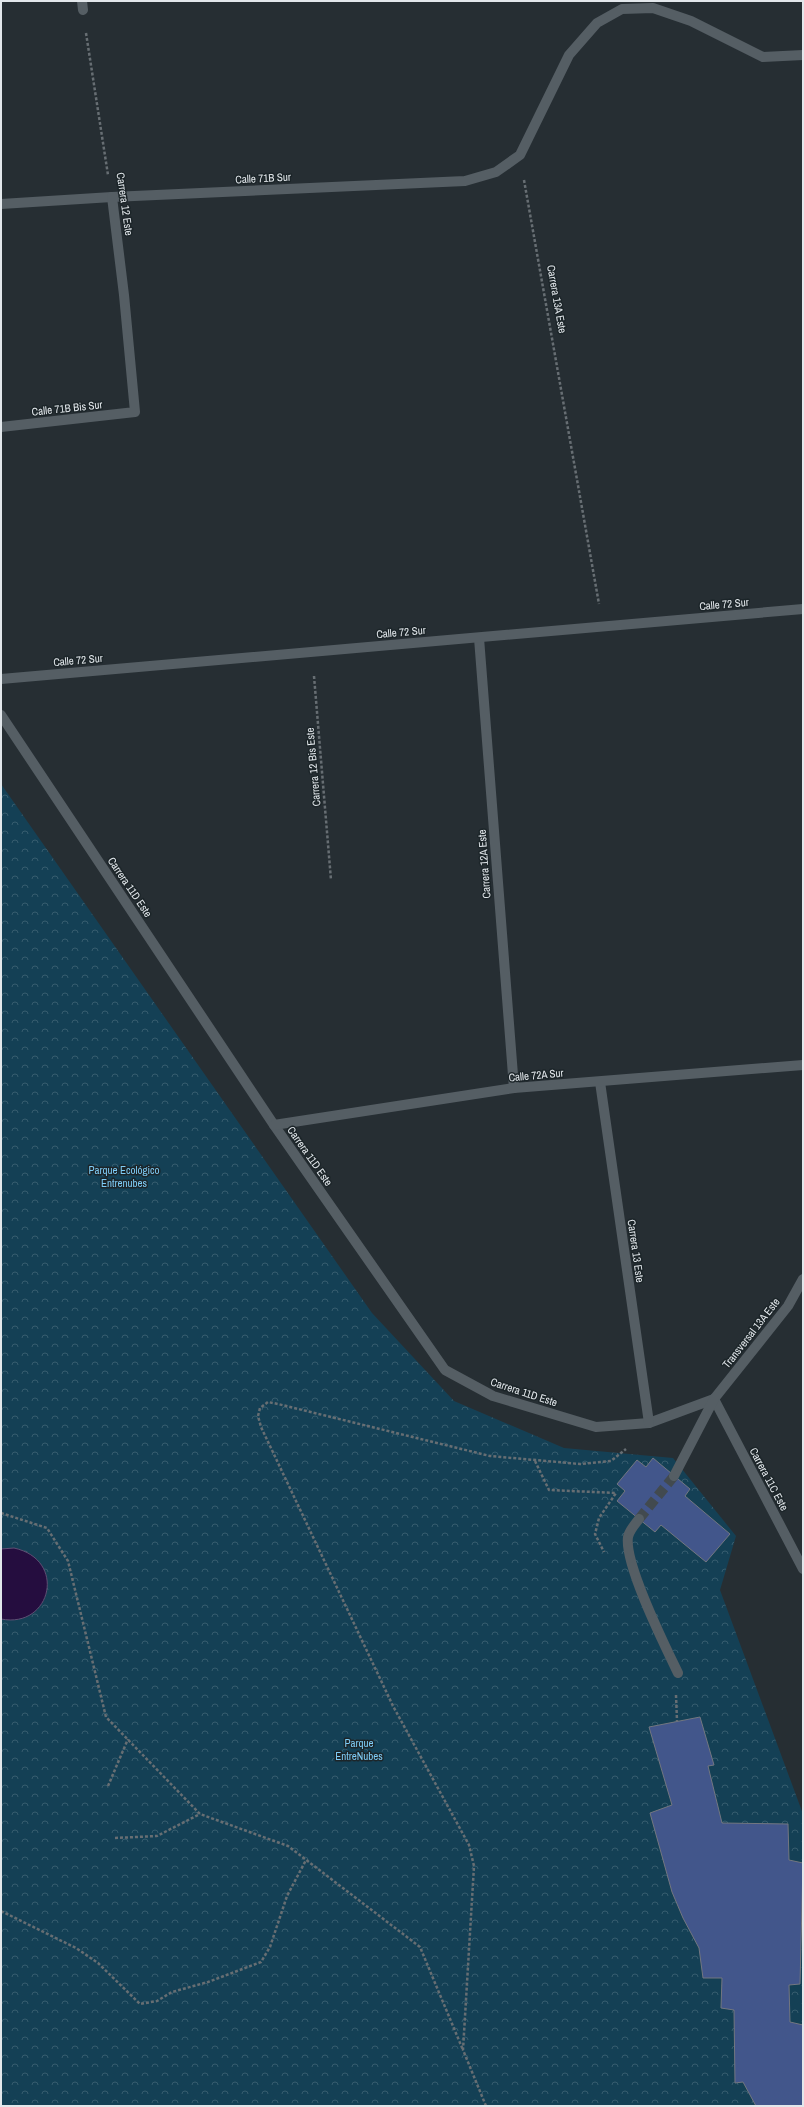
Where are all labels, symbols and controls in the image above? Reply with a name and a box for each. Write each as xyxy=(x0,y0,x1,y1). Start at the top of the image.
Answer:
street label: Calle 71B Sur xyxy=(235,170,291,186)
street label: Carrera 12 Este xyxy=(114,171,136,237)
street label: Carrera 13A Este xyxy=(544,264,570,334)
street label: Calle 71B Bis Sur xyxy=(31,397,103,419)
street label: Calle 72 Sur xyxy=(699,595,749,613)
street label: Calle 72 Sur xyxy=(376,623,426,641)
street label: Calle 72 Sur xyxy=(53,651,103,669)
street label: Carrera 12 Bis Este xyxy=(303,727,323,807)
street label: Carrera 12A Este xyxy=(475,829,493,899)
street label: Carrera 11D Este xyxy=(105,854,155,920)
street label: Calle 72A Sur xyxy=(508,1066,564,1084)
street label: Carrera 11D Este xyxy=(284,1124,336,1188)
park label: Parque Ecológico Entrenubes xyxy=(88,1163,160,1190)
street label: Carrera 13 Este xyxy=(625,1218,647,1284)
street label: Transversal 13A Este xyxy=(719,1295,783,1371)
street label: Carrera 11D Este xyxy=(489,1375,559,1409)
street label: Carrera 11C Este xyxy=(746,1445,792,1513)
park label: Parque EntreNubes xyxy=(335,1736,383,1763)

